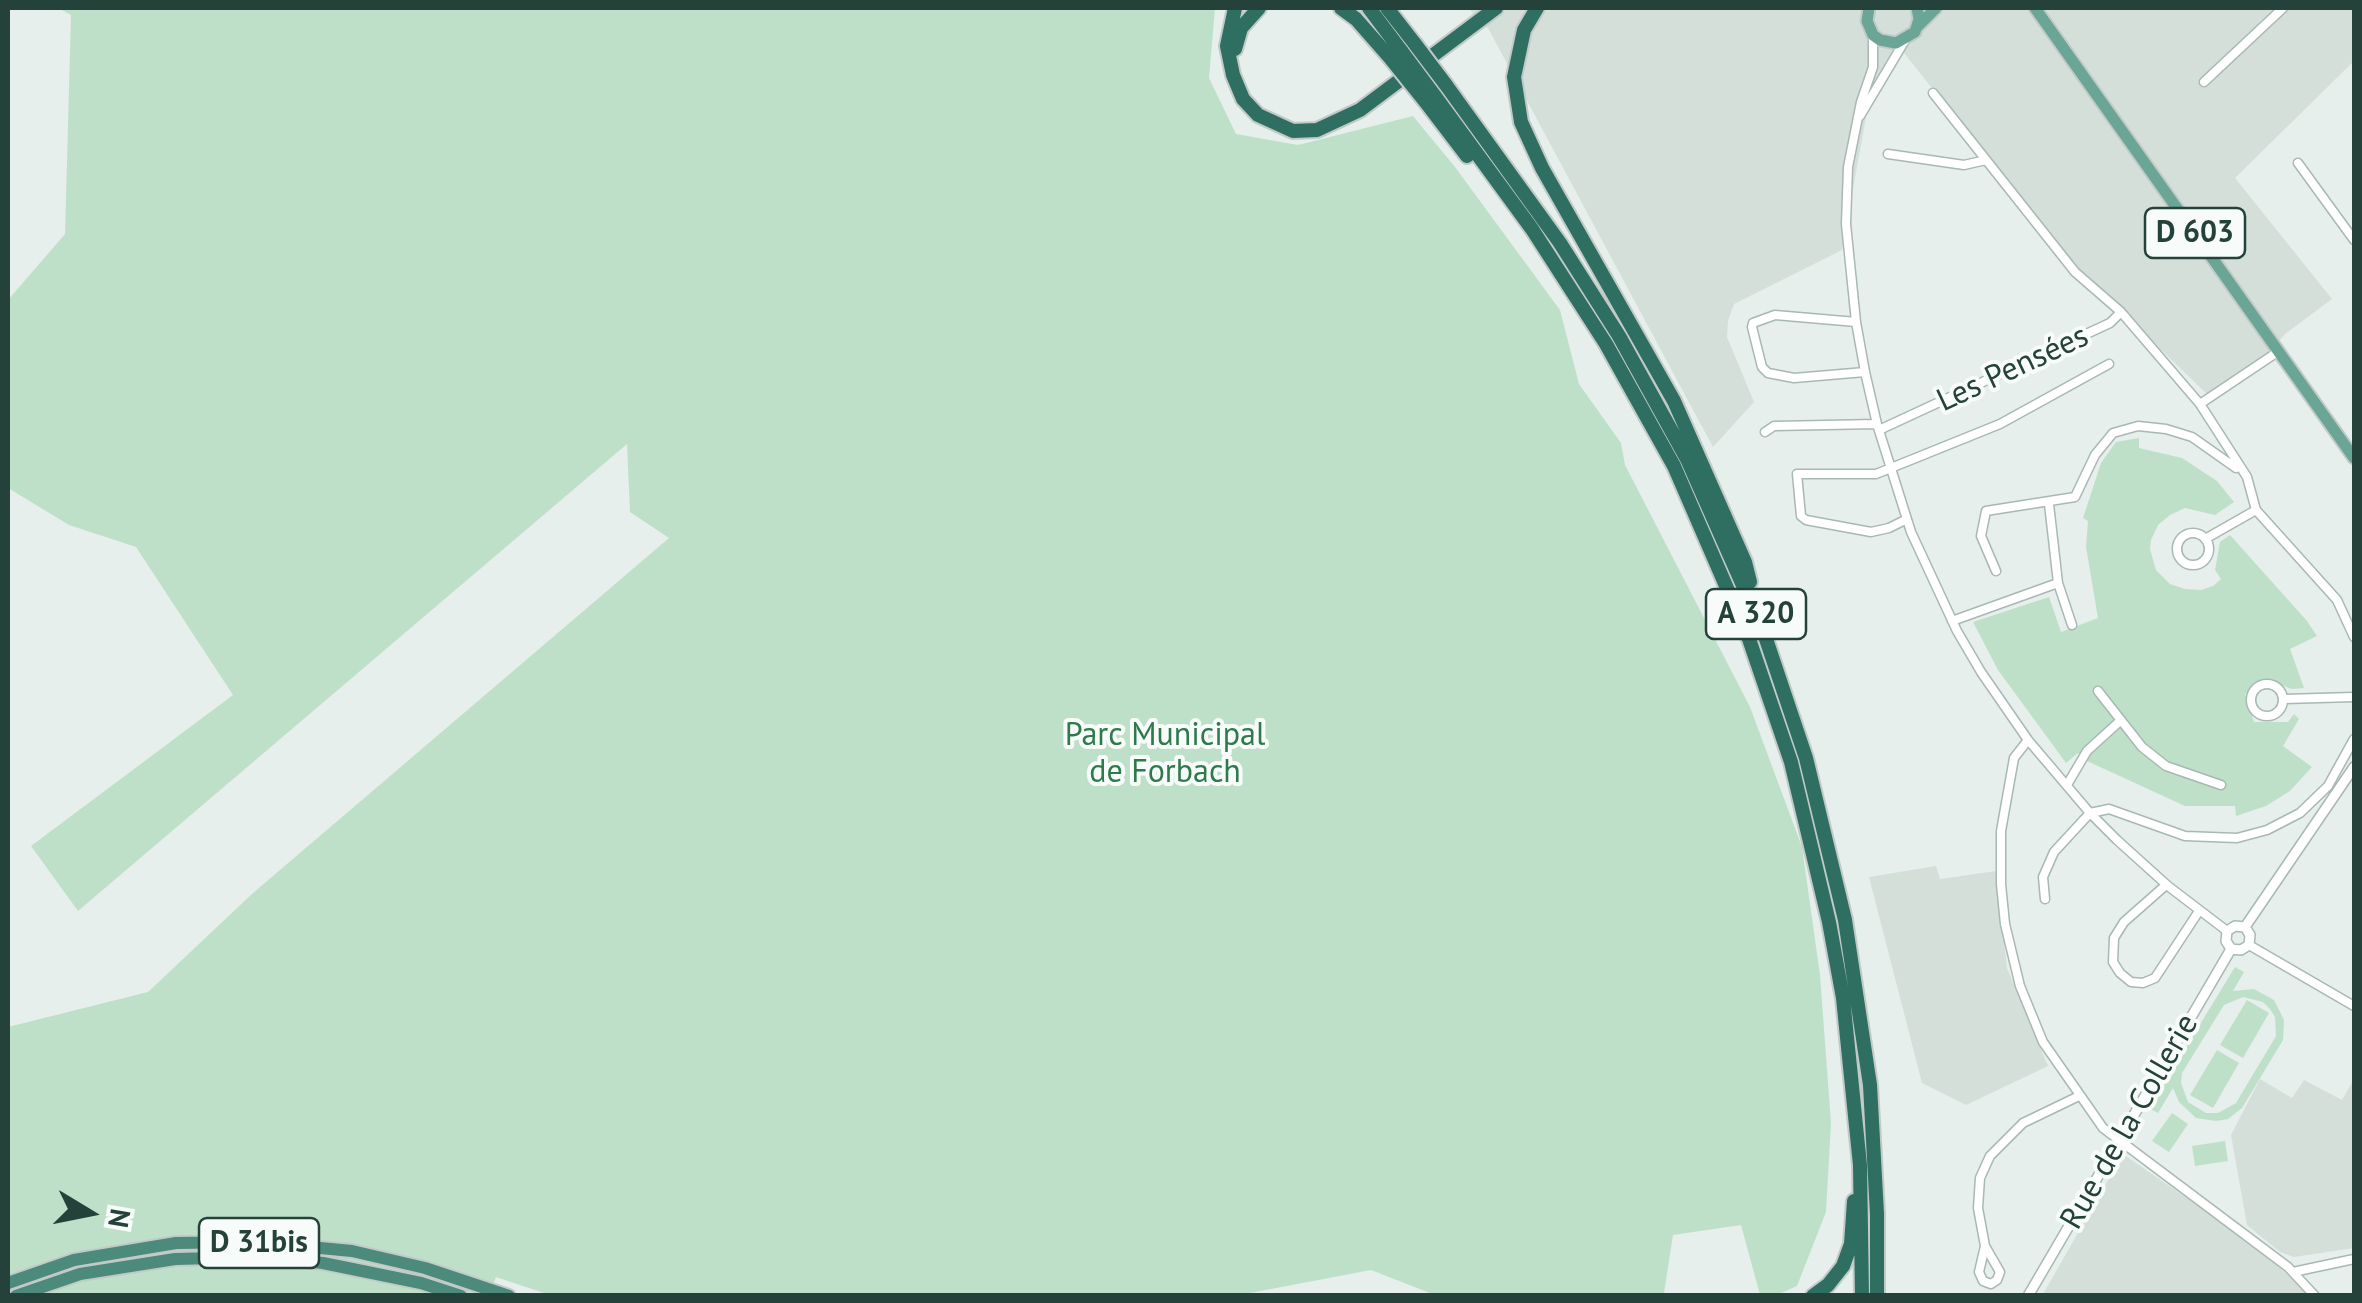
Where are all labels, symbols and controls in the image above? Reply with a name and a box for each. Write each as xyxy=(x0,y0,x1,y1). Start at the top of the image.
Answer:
road number: D 603 xyxy=(2145,208,2245,258)
street label: Les Pensées xyxy=(1931,317,2095,421)
road number: A 320 xyxy=(1706,589,1806,639)
park label: Parc Municipal de Forbach xyxy=(1065,717,1265,792)
street label: Rue de la Collerie xyxy=(2053,1008,2207,1236)
north arrow xyxy=(40,1163,140,1263)
text: N xyxy=(100,1206,140,1231)
road number: D 31bis xyxy=(199,1218,319,1268)

